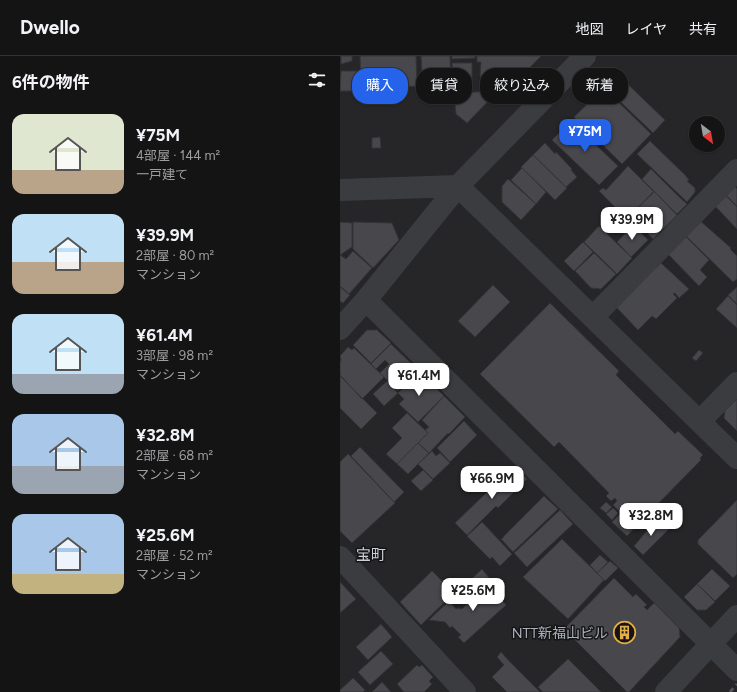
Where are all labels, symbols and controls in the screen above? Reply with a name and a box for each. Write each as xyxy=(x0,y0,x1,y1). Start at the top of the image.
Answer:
text: Dwello xyxy=(20,16,80,39)
text: 地図 xyxy=(575,21,603,38)
text: レイヤ xyxy=(625,21,667,38)
text: 共有 xyxy=(689,21,717,38)
chip: 購入 xyxy=(352,68,408,104)
chip: 賃貸 xyxy=(416,68,472,104)
chip: 絞り込み xyxy=(480,68,564,104)
chip: 新着 xyxy=(572,68,628,104)
icon: filters xyxy=(306,69,328,91)
text: 6件の物件 xyxy=(12,72,90,92)
north arrow xyxy=(689,116,725,152)
map controls xyxy=(689,116,725,152)
pin: ¥75M xyxy=(561,119,609,153)
text: ¥75M xyxy=(568,124,602,139)
text: ¥75M xyxy=(136,125,180,145)
icon: home xyxy=(44,130,92,178)
text: 4部屋 · 144 m² xyxy=(136,148,220,163)
text: 一戸建て xyxy=(136,167,188,182)
pin: ¥39.9M xyxy=(599,207,665,241)
text: ¥39.9M xyxy=(610,212,654,227)
text: ¥39.9M xyxy=(136,225,194,245)
icon: home xyxy=(44,230,92,278)
text: 2部屋 · 80 m² xyxy=(136,248,214,263)
text: マンション xyxy=(136,267,201,282)
text: ¥61.4M xyxy=(136,325,193,345)
icon: home xyxy=(44,330,92,378)
text: 3部屋 · 98 m² xyxy=(136,348,213,363)
pin: ¥61.4M xyxy=(386,363,452,397)
text: マンション xyxy=(136,367,201,382)
text: ¥61.4M xyxy=(397,368,441,383)
text: ¥32.8M xyxy=(136,425,195,445)
icon: home xyxy=(44,430,92,478)
text: 2部屋 · 68 m² xyxy=(136,448,213,463)
pin: ¥66.9M xyxy=(459,466,525,500)
text: マンション xyxy=(136,467,201,482)
text: ¥66.9M xyxy=(470,471,514,486)
pin: ¥32.8M xyxy=(618,503,684,537)
text: ¥32.8M xyxy=(629,508,673,523)
text: ¥25.6M xyxy=(136,525,195,545)
icon: home xyxy=(44,530,92,578)
district label: 宝町 xyxy=(356,546,386,564)
text: 2部屋 · 52 m² xyxy=(136,548,213,563)
text: マンション xyxy=(136,567,201,582)
pin: ¥25.6M xyxy=(440,578,506,612)
text: ¥25.6M xyxy=(451,583,495,598)
building icon: NTT新福山ビル xyxy=(611,620,637,646)
place label: NTT新福山ビル xyxy=(512,625,608,642)

